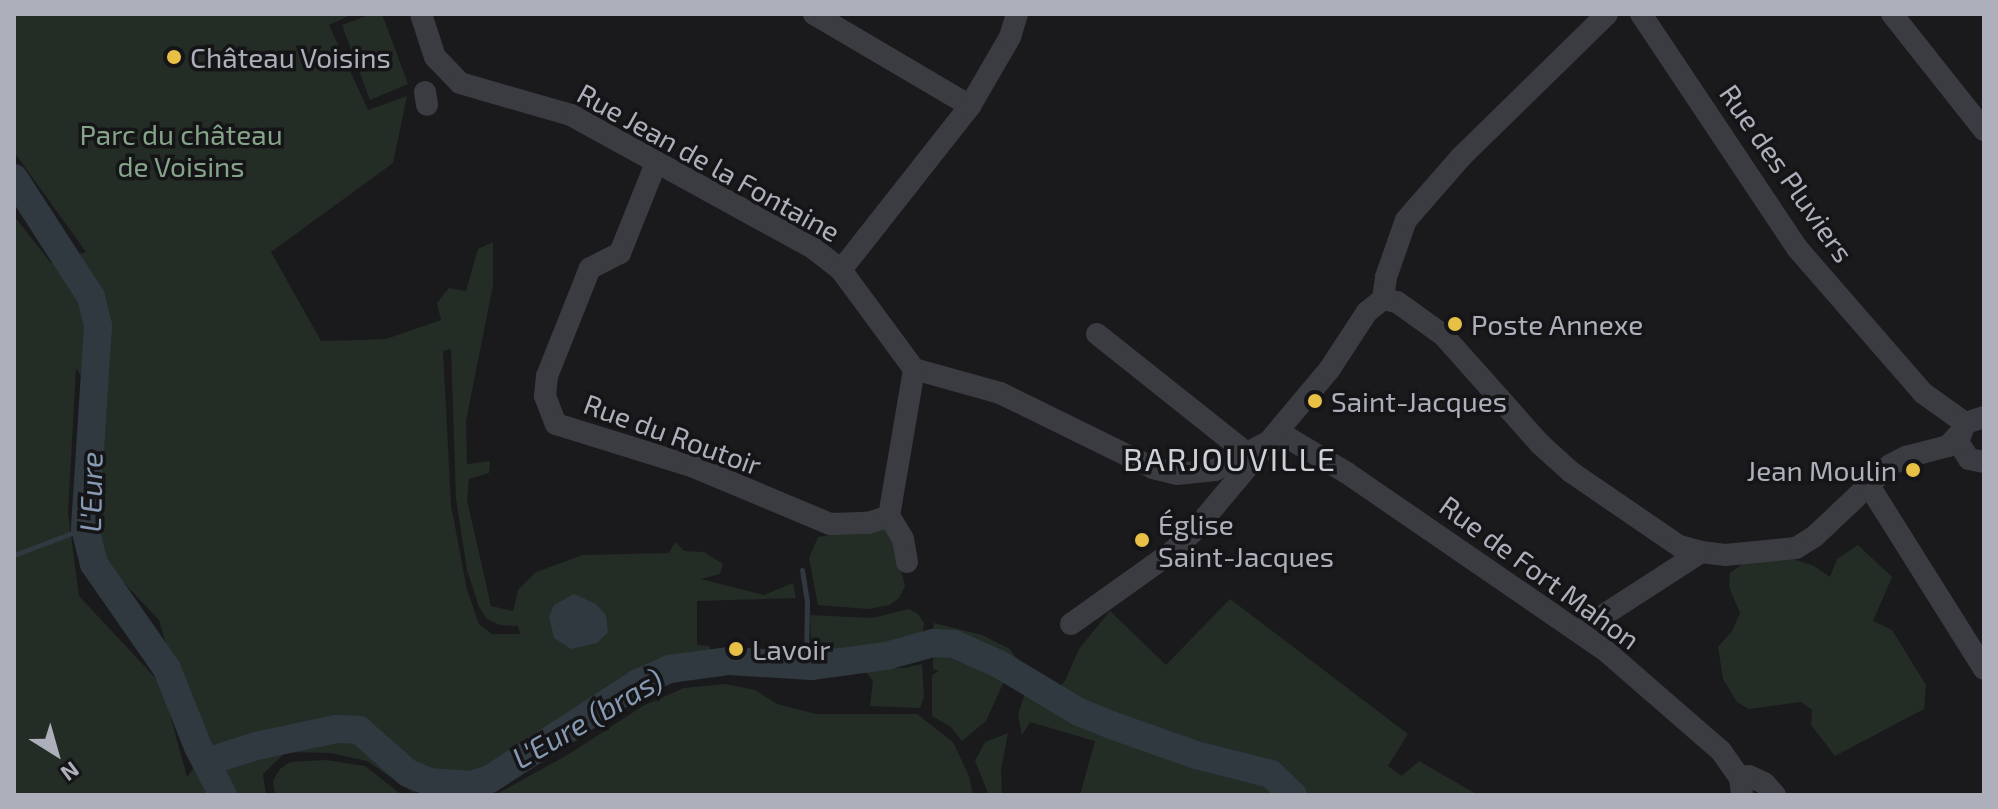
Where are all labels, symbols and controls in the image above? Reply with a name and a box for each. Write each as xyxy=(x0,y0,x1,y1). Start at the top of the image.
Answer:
place label: Château Voisins xyxy=(190,40,391,74)
marker: Château Voisins xyxy=(165,48,183,66)
street label: Rue Jean de la Fontaine xyxy=(572,76,846,248)
street label: Rue des Pluviers xyxy=(1713,78,1861,268)
park label: Parc du château de Voisins xyxy=(79,117,283,183)
place label: Poste Annexe xyxy=(1471,307,1644,341)
marker: Poste Annexe xyxy=(1446,315,1464,333)
place label: Saint-Jacques xyxy=(1331,384,1507,418)
street label: Rue du Routoir xyxy=(580,386,766,482)
marker: Saint-Jacques xyxy=(1306,392,1324,410)
district label: BARJOUVILLE xyxy=(1123,439,1337,477)
water label: L'Eure xyxy=(71,451,109,533)
place label: Jean Moulin xyxy=(1747,453,1897,487)
marker: Jean Moulin xyxy=(1904,461,1922,479)
street label: Rue de Fort Mahon xyxy=(1433,488,1647,656)
place label: Église Saint-Jacques xyxy=(1158,507,1334,573)
marker: Église Saint-Jacques xyxy=(1133,531,1151,549)
place label: Lavoir xyxy=(752,632,831,666)
marker: Lavoir xyxy=(727,640,745,658)
water label: L'Eure (bras) xyxy=(505,660,669,776)
north arrow xyxy=(16,713,96,793)
text: N xyxy=(56,757,85,787)

